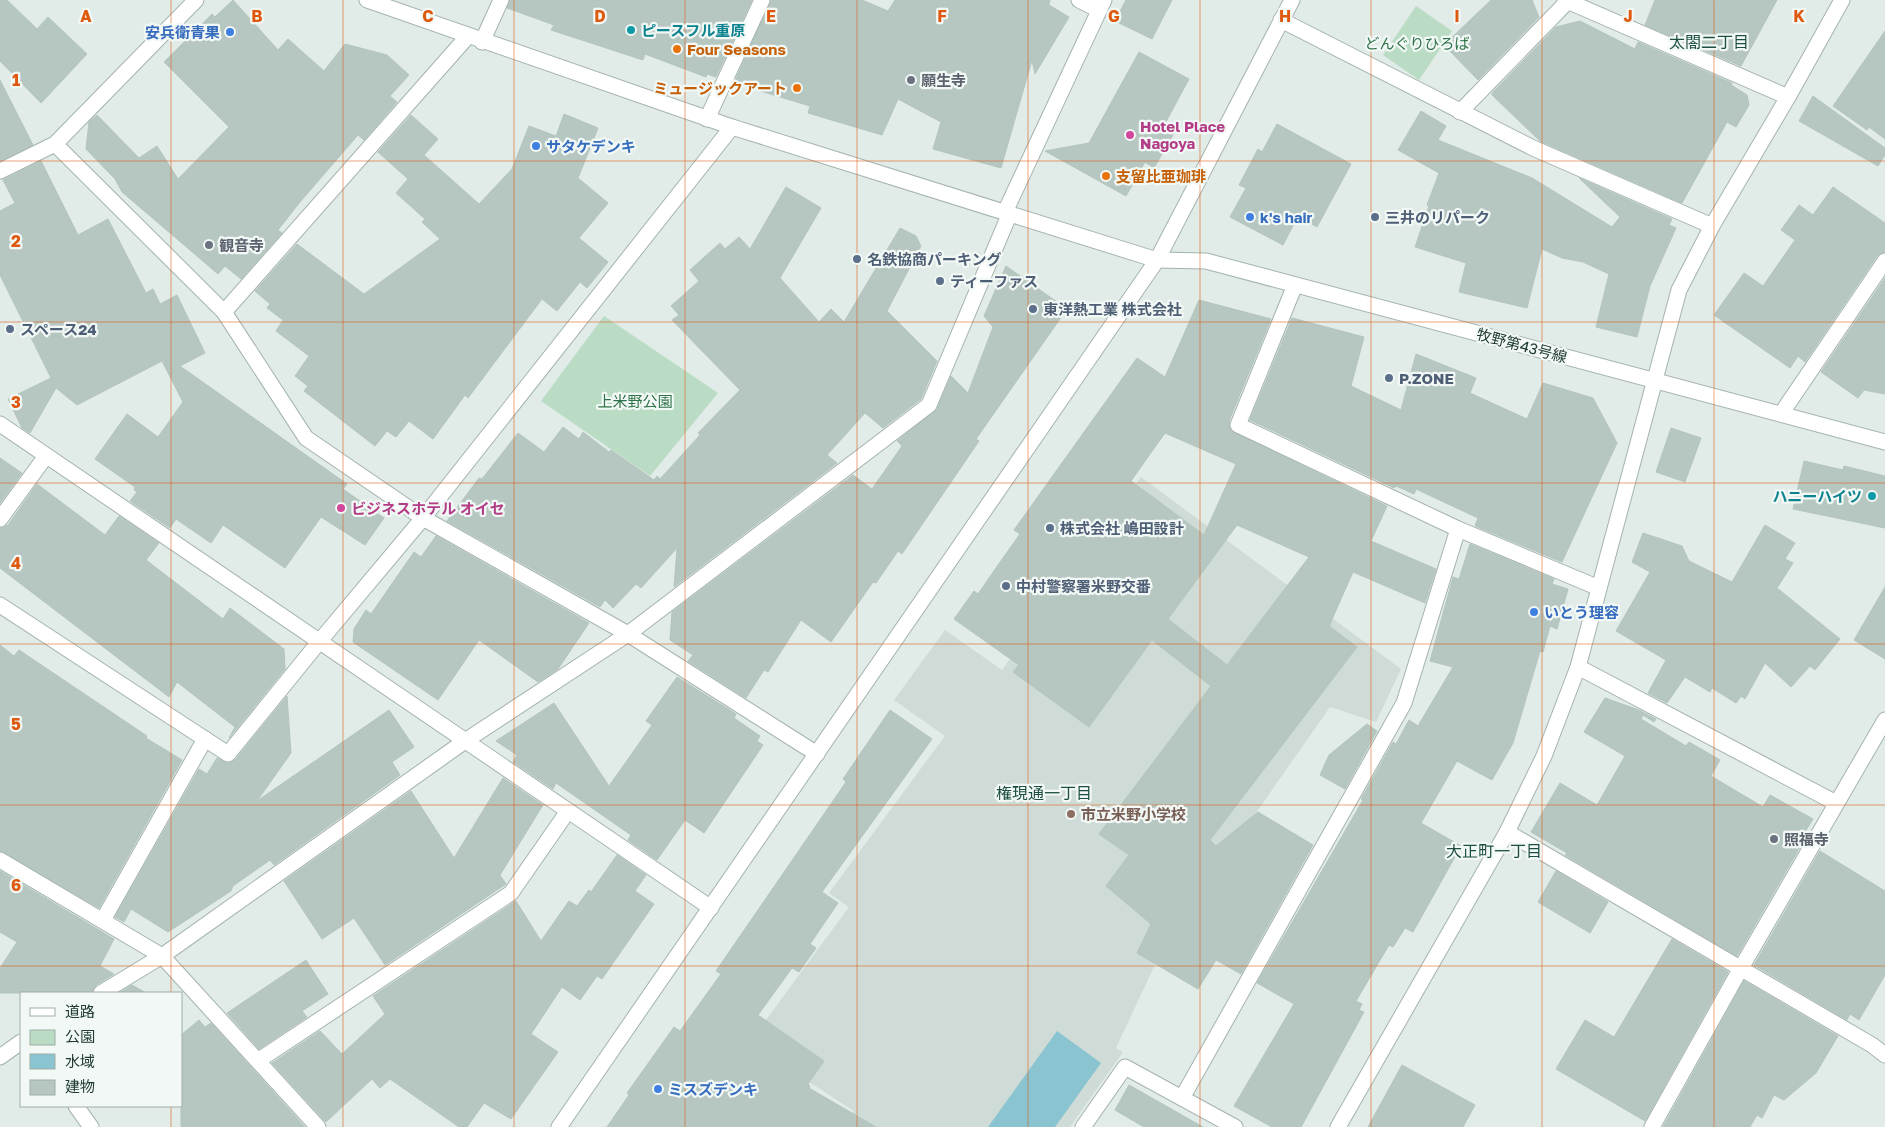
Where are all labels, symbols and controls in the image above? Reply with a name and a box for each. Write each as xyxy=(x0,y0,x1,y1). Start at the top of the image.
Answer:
text: A xyxy=(80,6,92,26)
text: B xyxy=(251,6,263,26)
text: C xyxy=(422,6,434,26)
text: D xyxy=(594,6,606,26)
text: E xyxy=(766,6,776,26)
text: F xyxy=(937,6,947,26)
text: G xyxy=(1108,6,1120,26)
text: H xyxy=(1279,6,1291,26)
text: I xyxy=(1454,6,1460,26)
text: J xyxy=(1623,6,1633,26)
text: K xyxy=(1793,6,1805,26)
place label: ピースフル重原 xyxy=(641,21,745,39)
place label: 安兵衛青果 xyxy=(145,23,220,41)
marker: ピースフル重原 xyxy=(625,24,637,36)
marker: 安兵衛青果 xyxy=(224,26,236,38)
district label: 太閤二丁目 xyxy=(1669,32,1749,52)
park label: どんぐりひろば xyxy=(1364,34,1470,52)
place label: Four Seasons xyxy=(687,40,786,58)
marker: Four Seasons xyxy=(671,43,683,55)
text: 1 xyxy=(12,70,20,90)
place label: 願生寺 xyxy=(921,71,966,89)
marker: 願生寺 xyxy=(905,74,917,86)
place label: ミュージックアート xyxy=(653,79,787,97)
marker: ミュージックアート xyxy=(791,82,803,94)
place label: Hotel Place Nagoya xyxy=(1140,117,1225,152)
marker: Hotel Place Nagoya xyxy=(1124,129,1136,141)
place label: サタケデンキ xyxy=(546,137,636,155)
marker: サタケデンキ xyxy=(530,140,542,152)
place label: 支留比亜珈琲 xyxy=(1116,167,1206,185)
marker: 支留比亜珈琲 xyxy=(1100,170,1112,182)
place label: k's hair xyxy=(1260,208,1313,226)
place label: 三井のリパーク xyxy=(1385,208,1490,226)
marker: k's hair xyxy=(1244,211,1256,223)
marker: 三井のリパーク xyxy=(1369,211,1381,223)
text: 2 xyxy=(11,231,21,251)
place label: 観音寺 xyxy=(219,236,264,254)
marker: 観音寺 xyxy=(203,239,215,251)
place label: 名鉄協商パーキング xyxy=(867,250,1002,268)
marker: 名鉄協商パーキング xyxy=(851,253,863,265)
place label: ティーファス xyxy=(950,272,1038,290)
marker: ティーファス xyxy=(934,275,946,287)
place label: 東洋熱工業 株式会社 xyxy=(1043,300,1182,318)
marker: 東洋熱工業 株式会社 xyxy=(1027,303,1039,315)
place label: スペース24 xyxy=(20,320,97,338)
marker: スペース24 xyxy=(4,323,16,335)
street label: 牧野第43号線 xyxy=(1475,324,1569,366)
place label: P.ZONE xyxy=(1399,369,1454,387)
marker: P.ZONE xyxy=(1383,372,1395,384)
text: 3 xyxy=(11,392,21,412)
park label: 上米野公園 xyxy=(597,392,673,410)
place label: ハニーハイツ xyxy=(1773,487,1862,505)
marker: ハニーハイツ xyxy=(1866,490,1878,502)
place label: ビジネスホテル オイセ xyxy=(351,499,505,517)
marker: ビジネスホテル オイセ xyxy=(335,502,347,514)
place label: 株式会社 嶋田設計 xyxy=(1060,519,1184,537)
marker: 株式会社 嶋田設計 xyxy=(1044,522,1056,534)
text: 4 xyxy=(11,553,21,573)
place label: 中村警察署米野交番 xyxy=(1016,577,1151,595)
marker: 中村警察署米野交番 xyxy=(1000,580,1012,592)
place label: いとう理容 xyxy=(1544,603,1619,621)
marker: いとう理容 xyxy=(1528,606,1540,618)
text: 5 xyxy=(11,714,21,734)
district label: 権現通一丁目 xyxy=(996,783,1092,803)
place label: 市立米野小学校 xyxy=(1081,805,1186,823)
marker: 市立米野小学校 xyxy=(1065,808,1077,820)
place label: 照福寺 xyxy=(1784,830,1829,848)
marker: 照福寺 xyxy=(1768,833,1780,845)
district label: 大正町一丁目 xyxy=(1446,841,1542,861)
text: 6 xyxy=(11,875,21,895)
legend xyxy=(20,992,182,1107)
text: 道路 xyxy=(65,1002,95,1020)
text: 公園 xyxy=(65,1027,95,1045)
text: 水域 xyxy=(65,1052,95,1070)
text: 建物 xyxy=(65,1077,95,1095)
place label: ミスズデンキ xyxy=(668,1080,758,1098)
marker: ミスズデンキ xyxy=(652,1083,664,1095)

